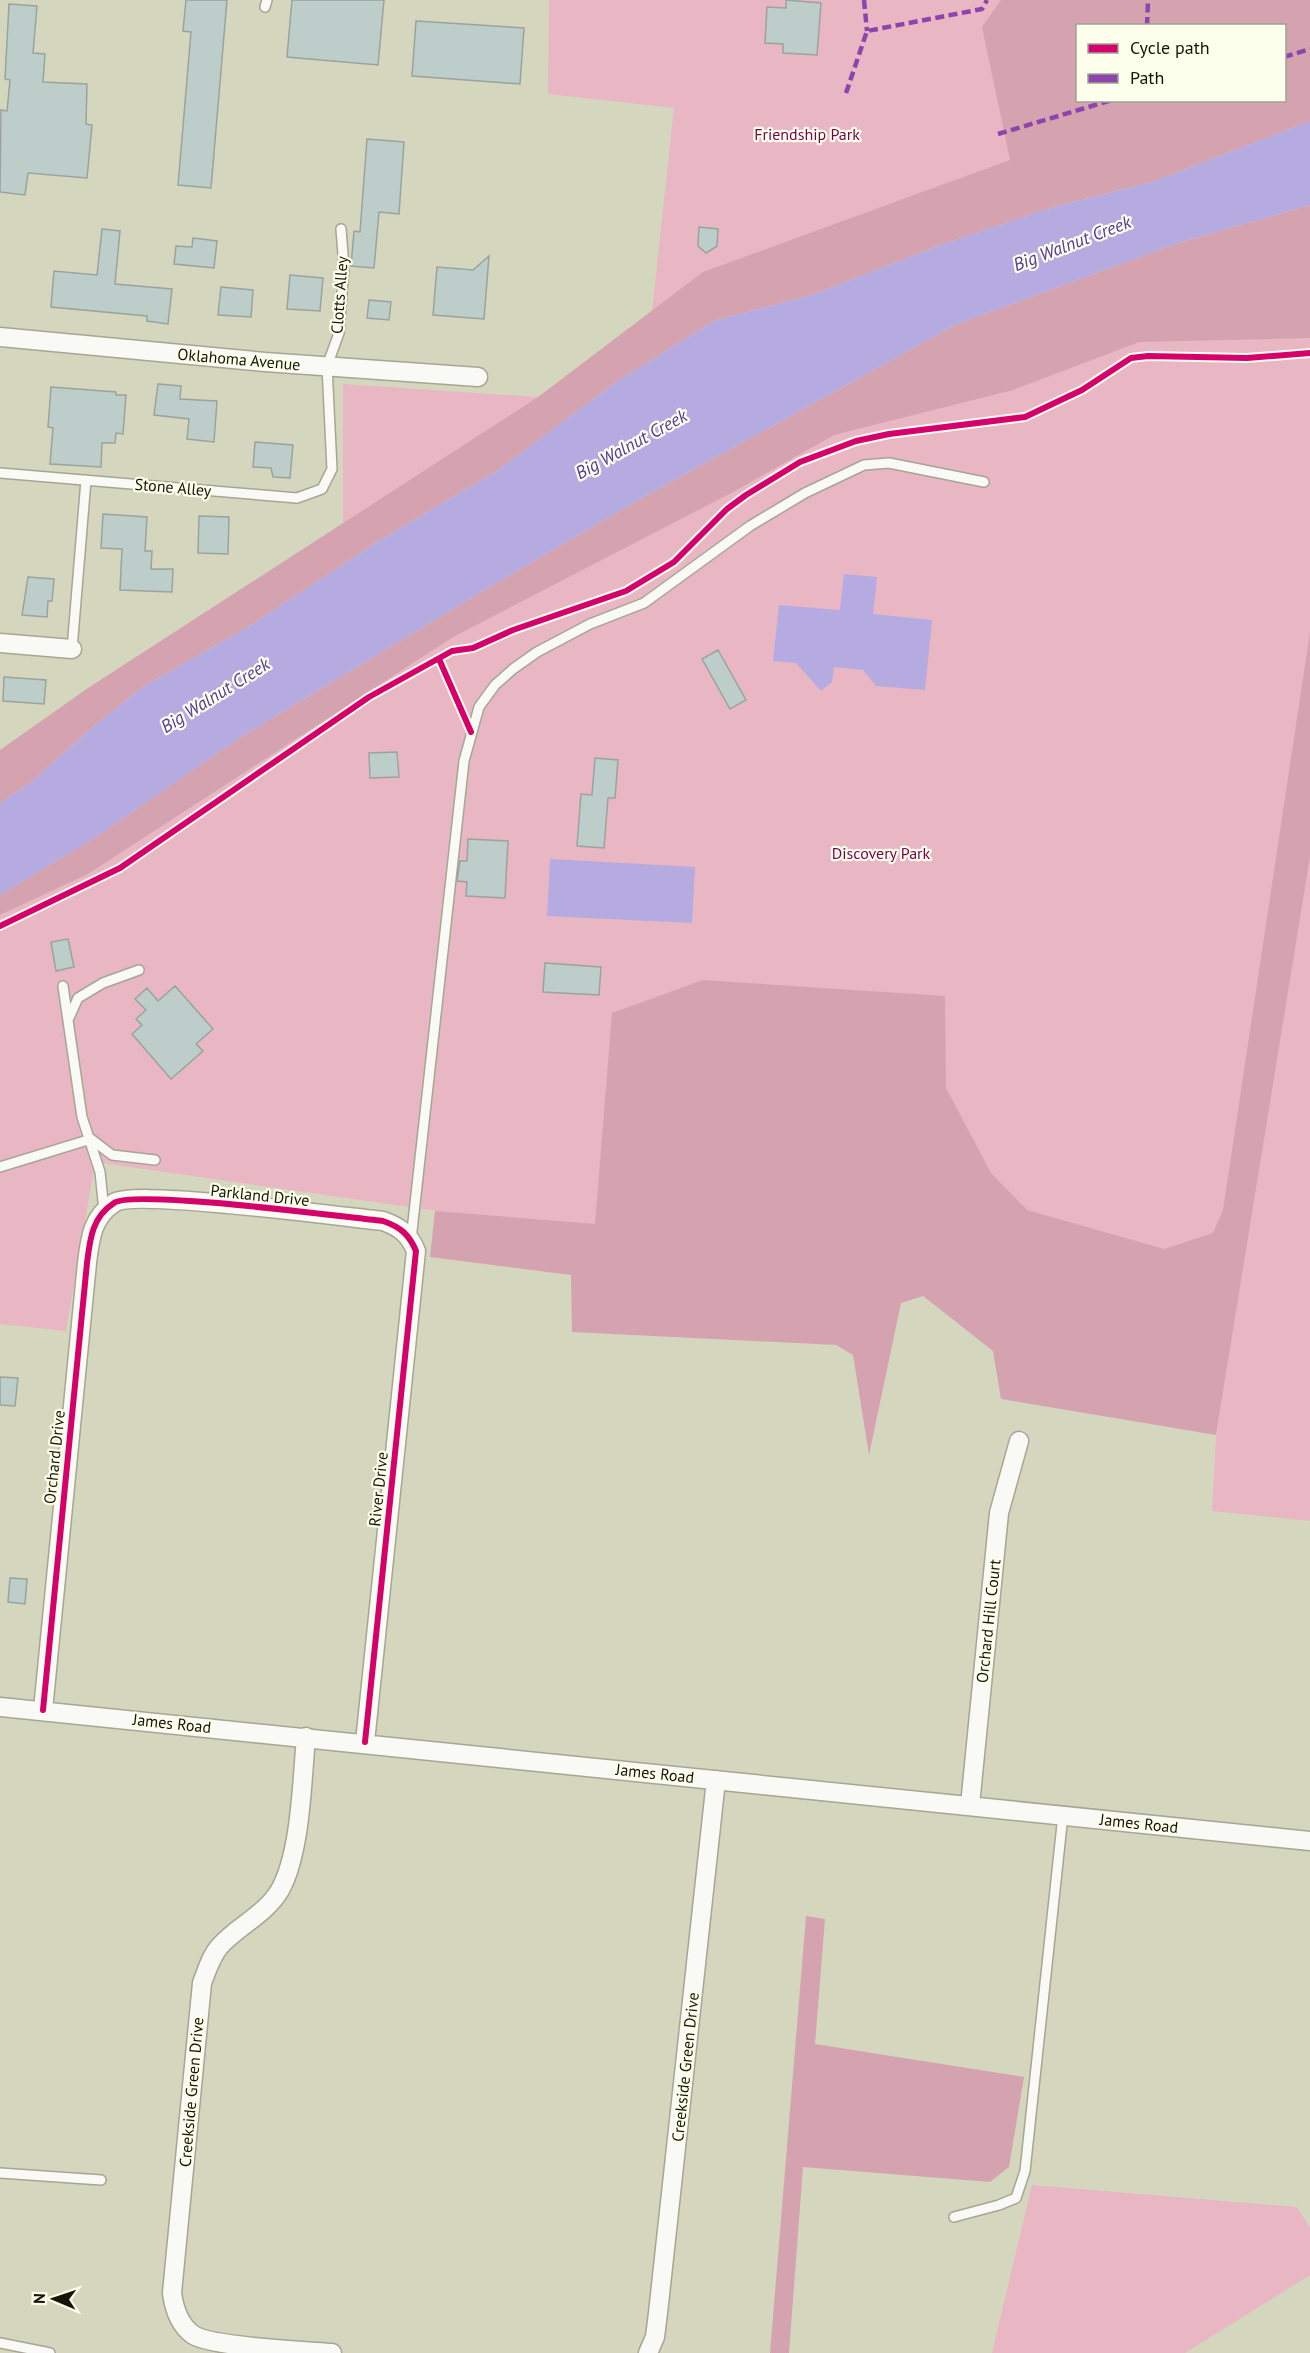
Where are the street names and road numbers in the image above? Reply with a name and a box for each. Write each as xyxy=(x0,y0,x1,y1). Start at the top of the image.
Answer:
street label: Clotts Alley xyxy=(326,255,352,334)
street label: Oklahoma Avenue xyxy=(177,344,301,374)
street label: Stone Alley xyxy=(134,474,213,500)
street label: Parkland Drive xyxy=(209,1180,311,1210)
street label: Orchard Drive xyxy=(39,1409,69,1505)
street label: River Drive xyxy=(364,1451,392,1527)
street label: Orchard Hill Court xyxy=(972,1558,1005,1684)
street label: James Road xyxy=(131,1709,212,1737)
street label: James Road xyxy=(614,1759,695,1787)
street label: James Road xyxy=(1098,1809,1179,1837)
street label: Creekside Green Drive xyxy=(667,1991,703,2143)
street label: Creekside Green Drive xyxy=(174,2016,208,2168)

